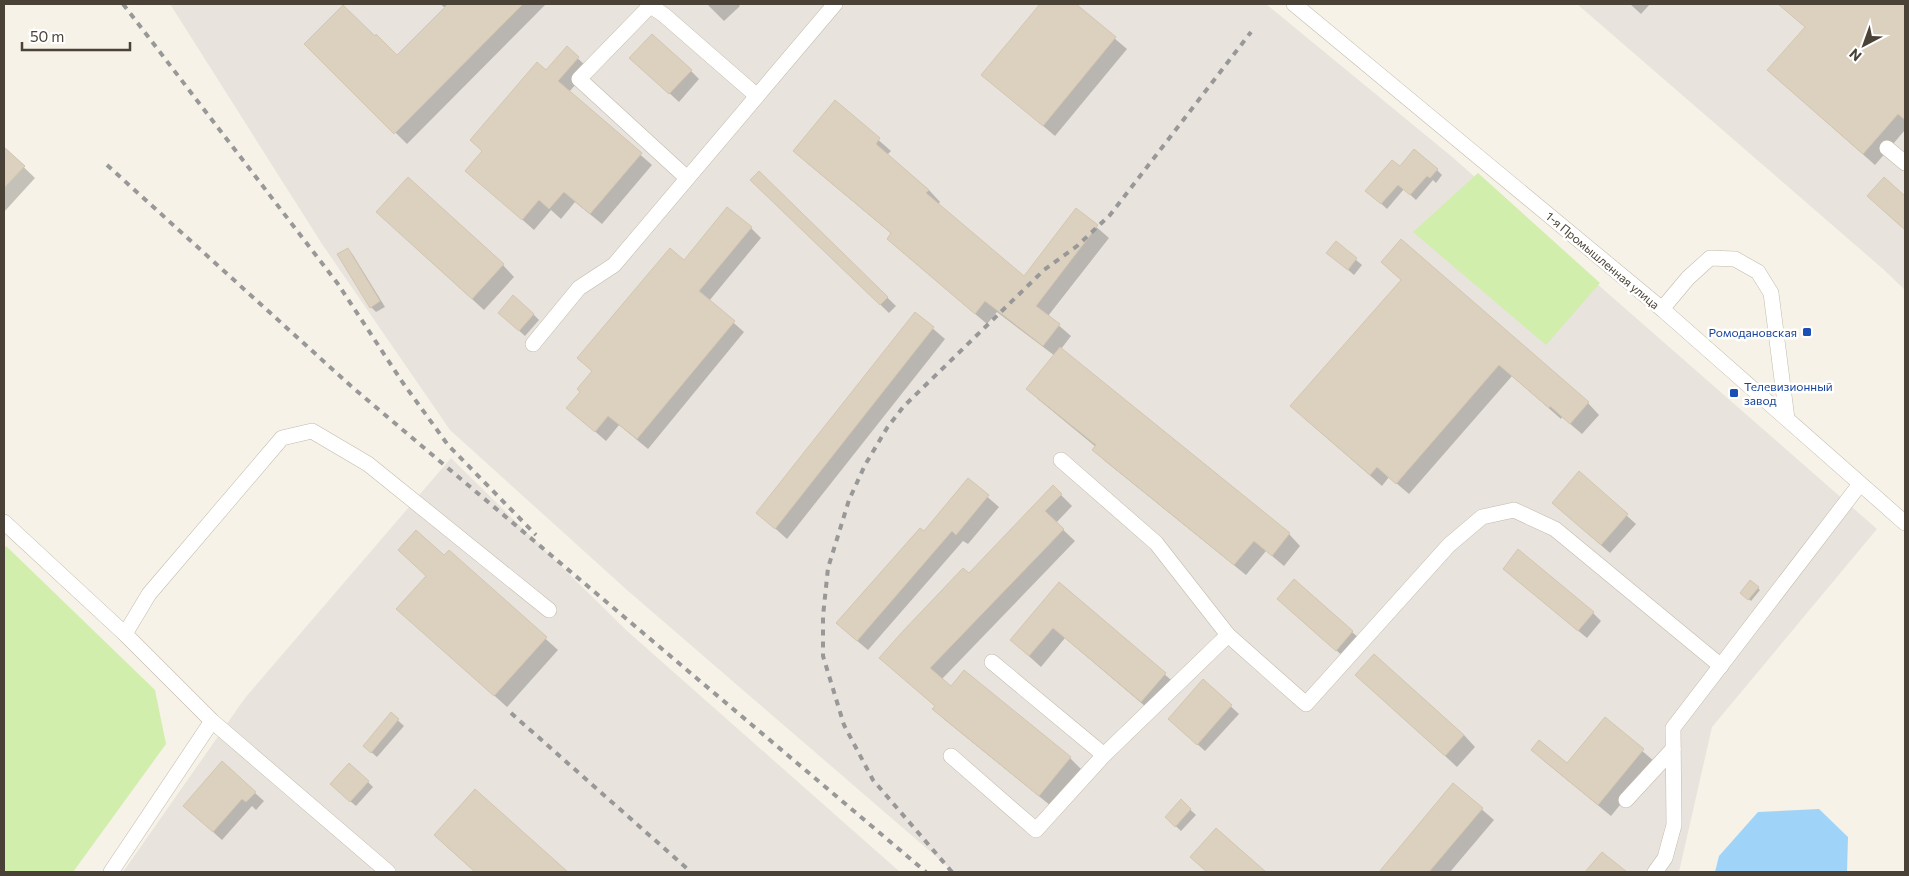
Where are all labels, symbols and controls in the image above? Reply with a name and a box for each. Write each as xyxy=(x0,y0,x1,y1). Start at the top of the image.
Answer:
scale bar xyxy=(22,20,130,52)
north arrow xyxy=(1839,20,1889,70)
text: 50 m xyxy=(30,27,64,45)
text: N xyxy=(1846,45,1865,65)
street label: 1-я Промышленная улица xyxy=(1543,208,1663,312)
place label: Ромодановская xyxy=(1708,325,1797,339)
marker: Ромодановская xyxy=(1801,326,1813,338)
place label: Телевизионный завод xyxy=(1744,379,1833,407)
marker: Телевизионный завод xyxy=(1728,387,1740,399)

